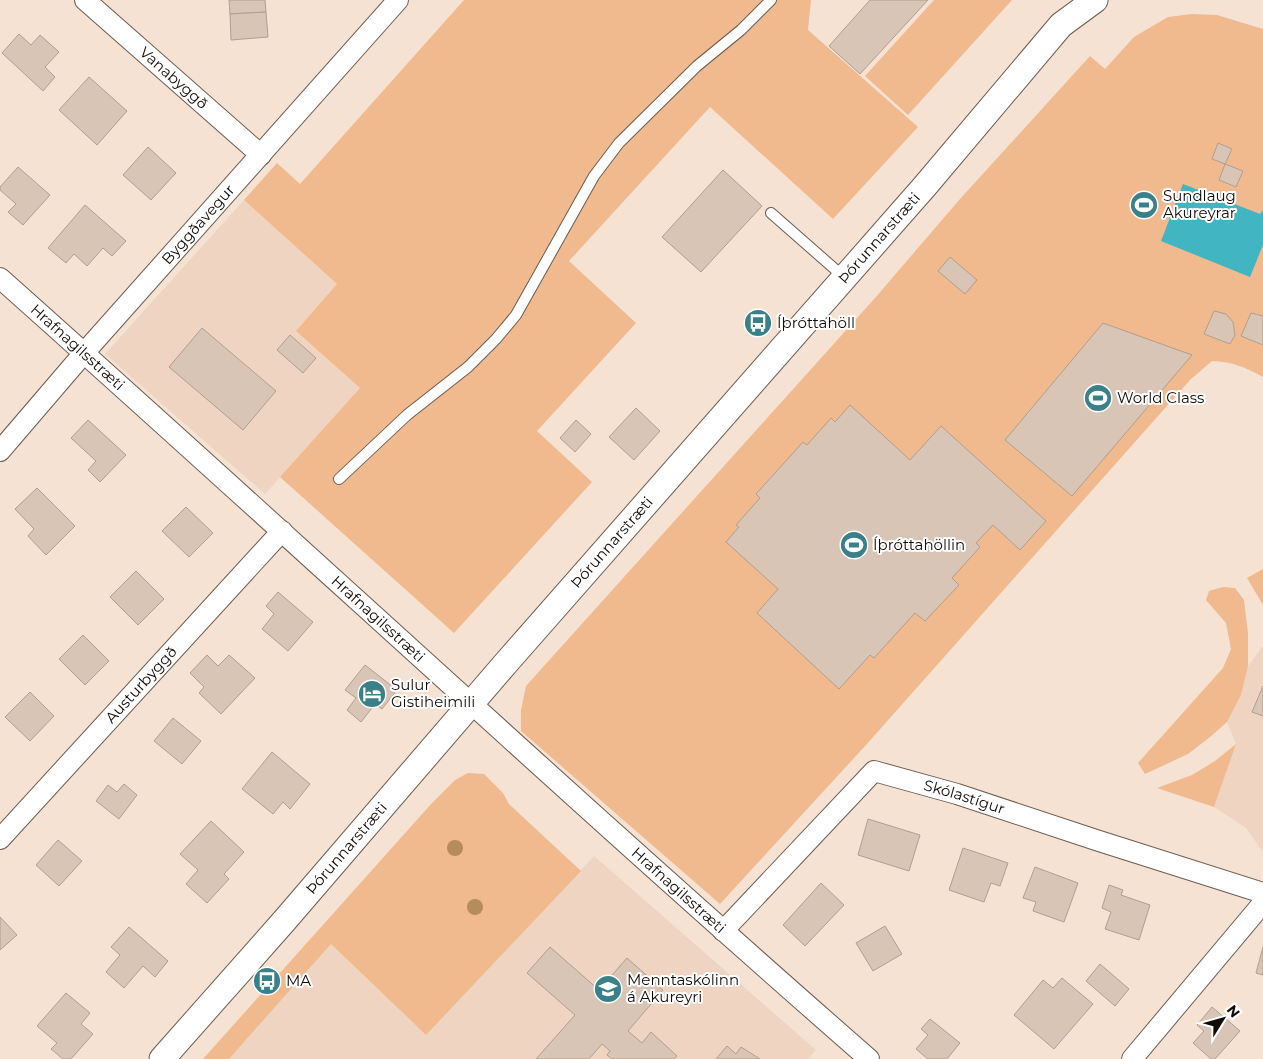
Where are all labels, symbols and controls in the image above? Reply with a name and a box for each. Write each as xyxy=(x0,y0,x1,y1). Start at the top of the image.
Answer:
street label: Vanabyggð xyxy=(136,42,212,113)
street label: Byggðavegur xyxy=(157,180,238,268)
place label: Sundlaug Akureyrar xyxy=(1163,186,1236,222)
street label: Þórunnarstræti xyxy=(834,188,924,287)
sports icon: Sundlaug Akureyrar xyxy=(1129,190,1159,220)
street label: Hrafnagilsstræti xyxy=(27,300,129,394)
bus stop icon: Íþróttahöll xyxy=(743,308,773,338)
place label: Íþróttahöll xyxy=(777,313,855,332)
sports icon: World Class xyxy=(1083,383,1113,413)
place label: World Class xyxy=(1117,388,1204,407)
street label: Þórunnarstræti xyxy=(566,493,657,592)
sports icon: Íþróttahöllin xyxy=(839,530,869,560)
place label: Íþróttahöllin xyxy=(873,535,965,554)
street label: Hrafnagilsstræti xyxy=(327,571,429,666)
street label: Austurbyggð xyxy=(101,642,181,727)
place label: Sulur Gistiheimili xyxy=(391,675,475,711)
hotel icon: Sulur Gistiheimili xyxy=(357,679,387,709)
street label: Skólastígur xyxy=(922,775,1008,818)
street label: Þórunnarstræti xyxy=(301,798,391,898)
street label: Hrafnagilsstræti xyxy=(628,843,730,937)
bus stop icon: MA xyxy=(252,966,282,996)
place label: Menntaskólinn á Akureyri xyxy=(627,970,739,1006)
place label: MA xyxy=(286,971,311,990)
school or university icon: Menntaskólinn á Akureyri xyxy=(593,974,623,1004)
north arrow xyxy=(1198,994,1248,1044)
text: N xyxy=(1223,1001,1244,1021)

